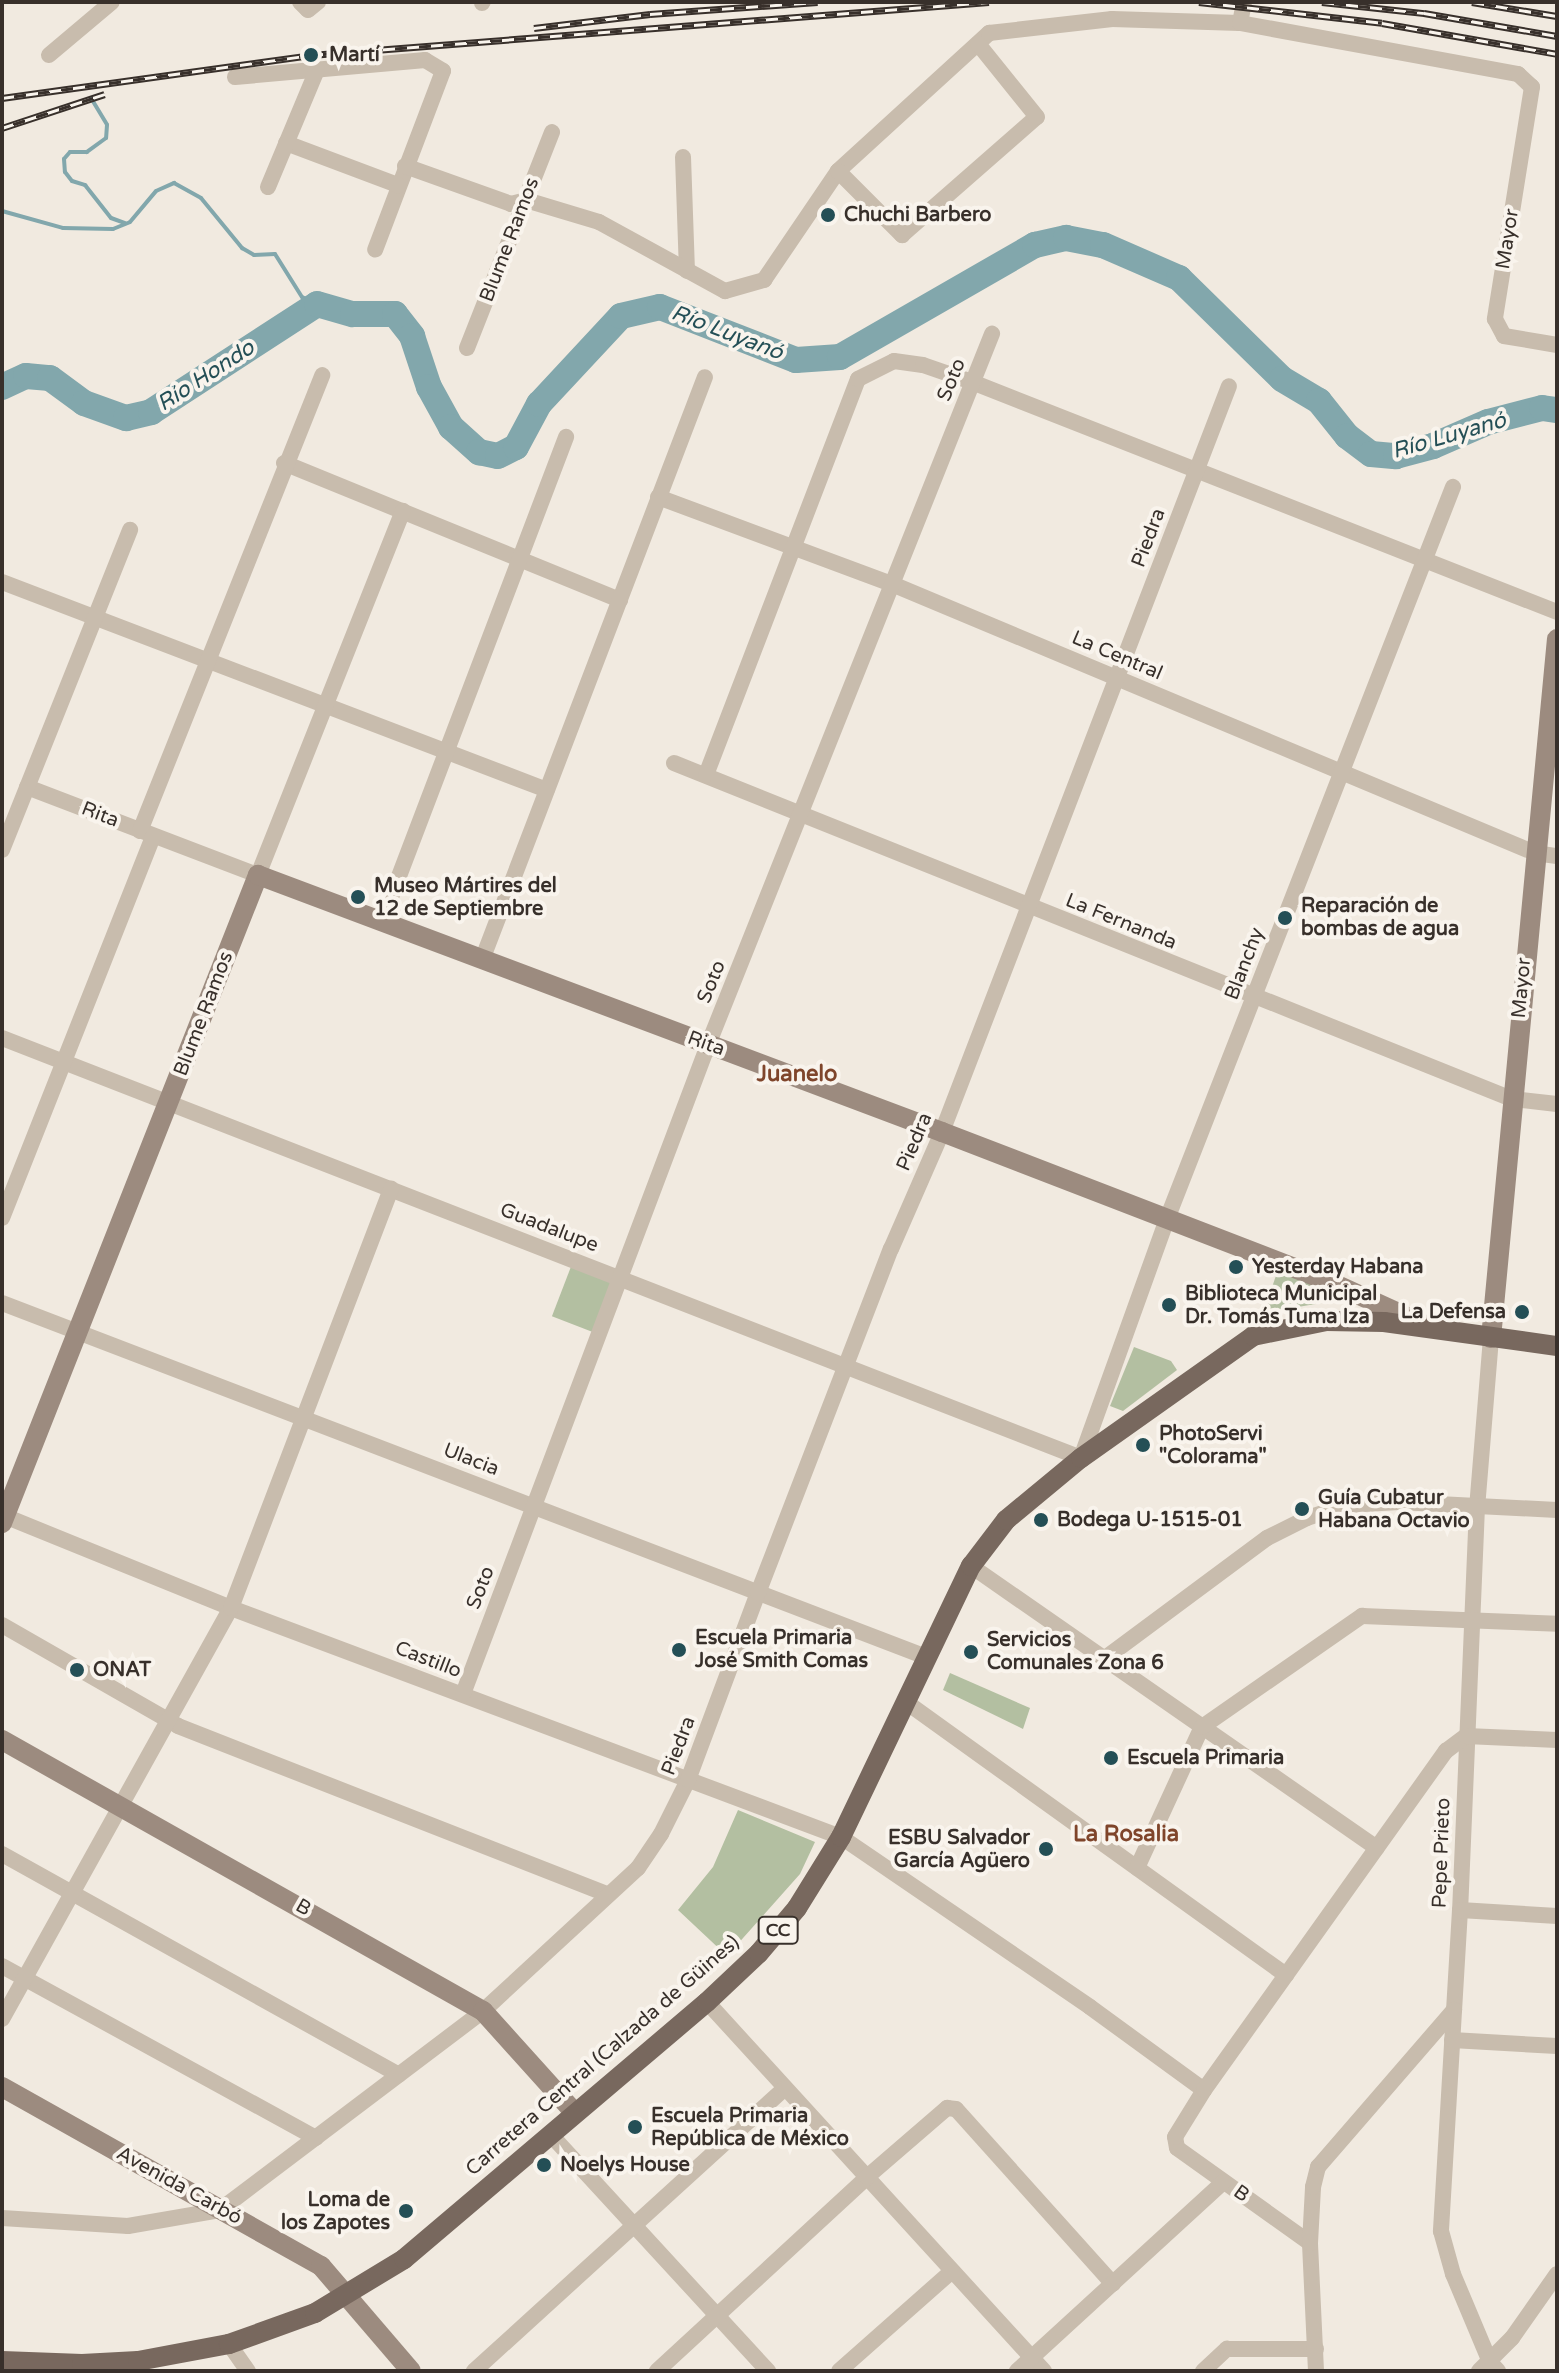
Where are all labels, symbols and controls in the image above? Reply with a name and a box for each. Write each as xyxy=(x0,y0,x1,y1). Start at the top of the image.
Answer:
place label: Martí xyxy=(329,43,380,67)
marker: Martí xyxy=(300,44,322,66)
street label: Blume Ramos xyxy=(475,174,545,306)
place label: Chuchi Barbero xyxy=(844,203,991,227)
marker: Chuchi Barbero xyxy=(819,206,837,224)
street label: Mayor xyxy=(1491,207,1525,271)
water label: Río Luyanó xyxy=(668,300,786,366)
water label: Río Hondo xyxy=(152,335,260,417)
street label: Soto xyxy=(933,355,971,405)
water label: Río Luyanó xyxy=(1389,407,1509,465)
street label: Piedra xyxy=(1127,505,1171,571)
street label: La Central xyxy=(1068,626,1166,686)
street label: Rita xyxy=(78,797,122,833)
place label: Museo Mártires del 12 de Septiembre xyxy=(374,874,557,921)
marker: Museo Mártires del 12 de Septiembre xyxy=(349,888,367,906)
street label: La Fernanda xyxy=(1062,889,1180,955)
place label: Reparación de bombas de agua xyxy=(1301,894,1459,941)
marker: Reparación de bombas de agua xyxy=(1276,909,1294,927)
street label: Blanchy xyxy=(1220,924,1270,1004)
street label: Blume Ramos xyxy=(169,948,239,1080)
street label: Soto xyxy=(693,957,731,1007)
street label: Mayor xyxy=(1507,957,1537,1019)
street label: Rita xyxy=(684,1026,728,1062)
district label: Juanelo xyxy=(757,1062,837,1088)
street label: Piedra xyxy=(892,1109,938,1175)
street label: Guadalupe xyxy=(496,1198,602,1258)
place label: Yesterday Habana xyxy=(1252,1255,1424,1279)
marker: Yesterday Habana xyxy=(1227,1258,1245,1276)
place label: Biblioteca Municipal Dr. Tomás Tuma Iza xyxy=(1185,1282,1377,1329)
marker: Biblioteca Municipal Dr. Tomás Tuma Iza xyxy=(1160,1296,1178,1314)
place label: La Defensa xyxy=(1401,1300,1506,1324)
marker: La Defensa xyxy=(1513,1303,1531,1321)
place label: PhotoServi "Colorama" xyxy=(1159,1422,1267,1469)
marker: PhotoServi "Colorama" xyxy=(1134,1436,1152,1454)
street label: Ulacia xyxy=(440,1438,502,1482)
place label: Guía Cubatur Habana Octavio xyxy=(1318,1486,1470,1533)
marker: Guía Cubatur Habana Octavio xyxy=(1293,1500,1311,1518)
place label: Bodega U-1515-01 xyxy=(1057,1508,1243,1532)
marker: Bodega U-1515-01 xyxy=(1032,1511,1050,1529)
street label: Soto xyxy=(462,1563,500,1613)
place label: Escuela Primaria José Smith Comas xyxy=(695,1626,868,1673)
place label: Servicios Comunales Zona 6 xyxy=(987,1628,1164,1675)
street label: Castillo xyxy=(391,1636,465,1684)
marker: Escuela Primaria José Smith Comas xyxy=(670,1641,688,1659)
marker: Servicios Comunales Zona 6 xyxy=(962,1643,980,1661)
place label: ONAT xyxy=(93,1658,151,1682)
marker: ONAT xyxy=(68,1661,86,1679)
street label: Piedra xyxy=(657,1713,701,1779)
place label: Escuela Primaria xyxy=(1127,1746,1284,1770)
marker: Escuela Primaria xyxy=(1102,1749,1120,1767)
street label: Pepe Prieto xyxy=(1428,1797,1456,1909)
district label: La Rosalia xyxy=(1073,1822,1179,1848)
place label: ESBU Salvador García Agüero xyxy=(888,1826,1030,1873)
marker: ESBU Salvador García Agüero xyxy=(1037,1840,1055,1858)
street label: B xyxy=(291,1894,315,1922)
road number: CC xyxy=(756,1916,800,1944)
street label: Carretera Central (Calzada de Güines) xyxy=(461,1931,745,2181)
place label: Escuela Primaria República de México xyxy=(651,2104,849,2151)
marker: Escuela Primaria República de México xyxy=(626,2118,644,2136)
street label: Avenida Carbó xyxy=(112,2142,246,2230)
place label: Noelys House xyxy=(560,2153,690,2177)
marker: Noelys House xyxy=(535,2156,553,2174)
street label: B xyxy=(1228,2180,1254,2208)
place label: Loma de los Zapotes xyxy=(281,2188,390,2235)
marker: Loma de los Zapotes xyxy=(397,2202,415,2220)

